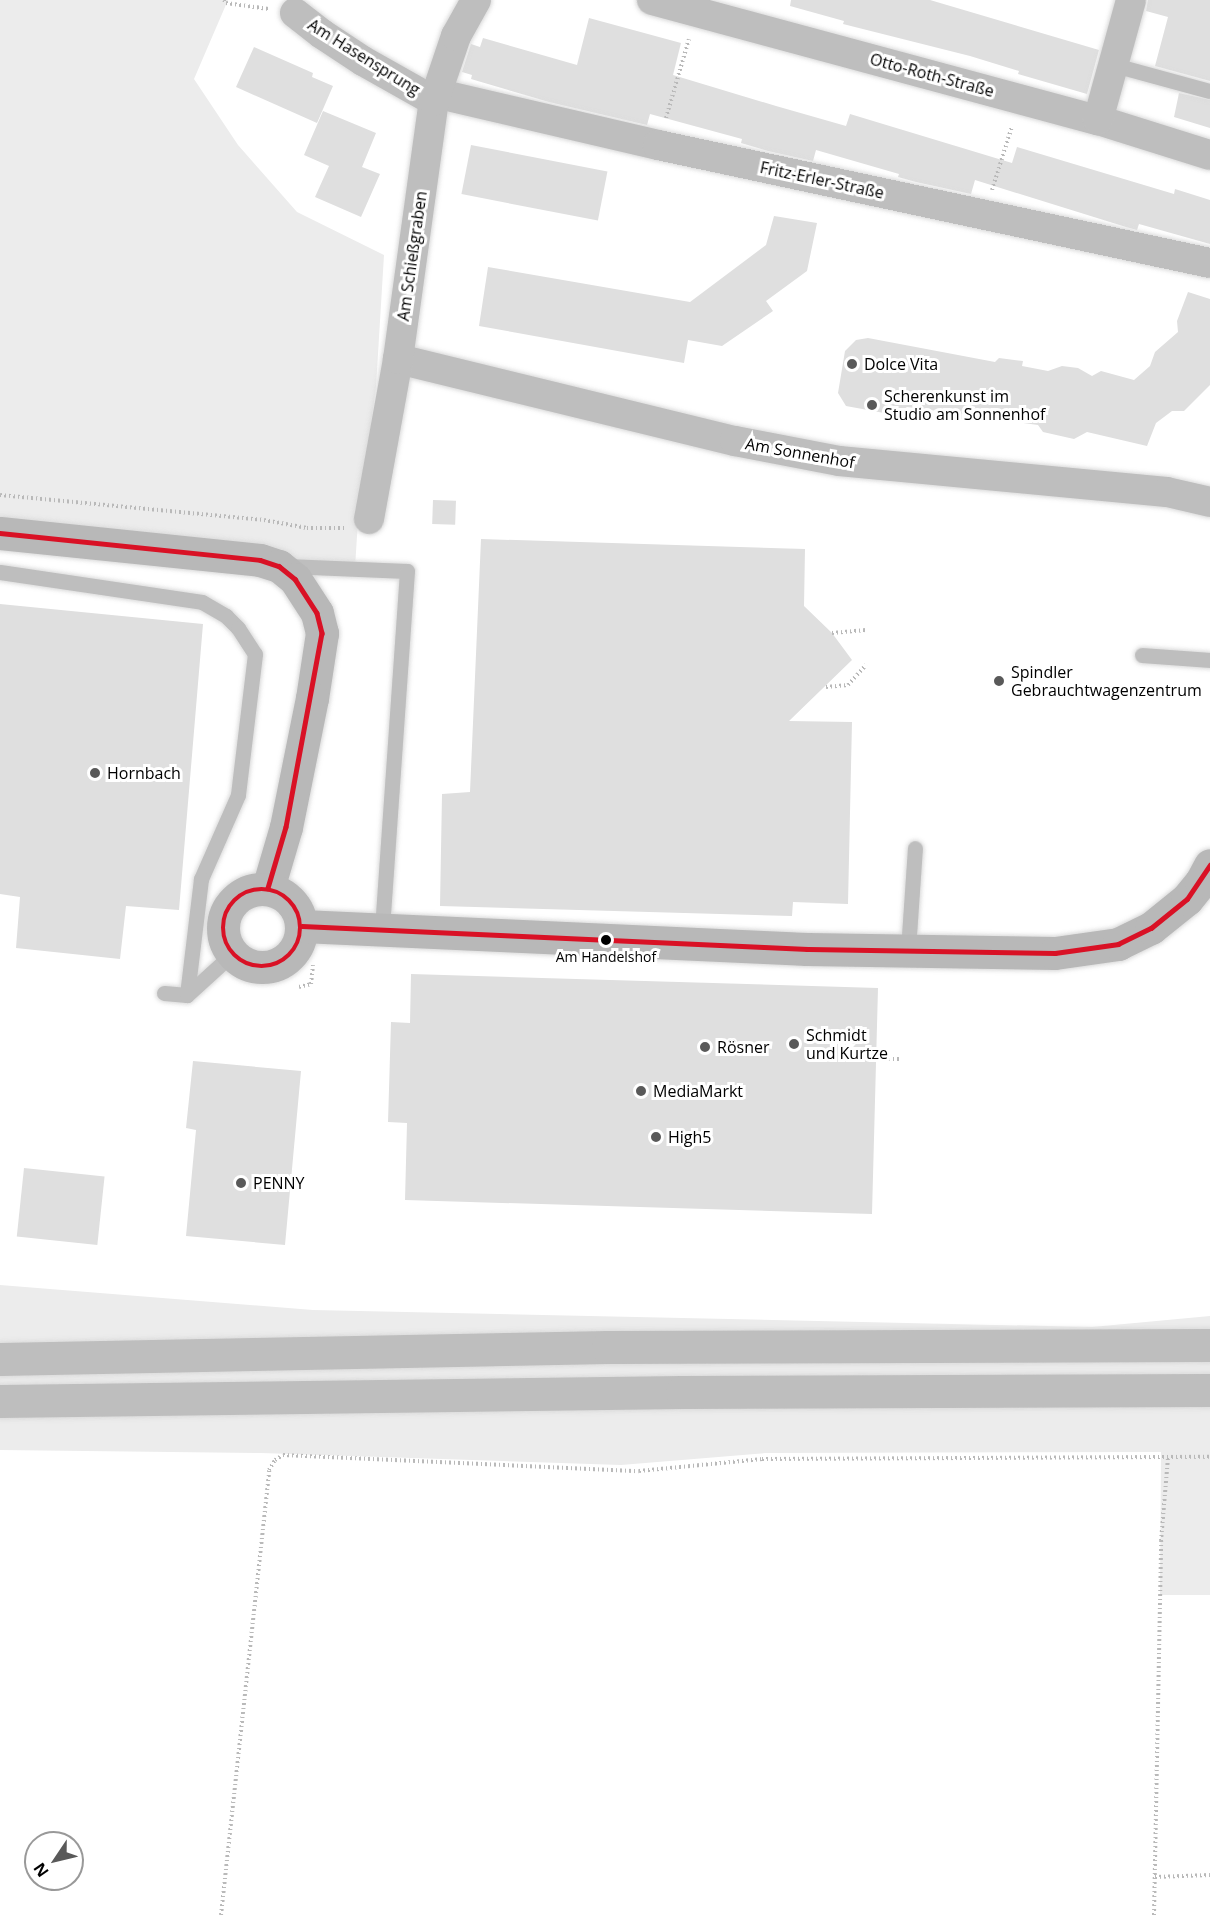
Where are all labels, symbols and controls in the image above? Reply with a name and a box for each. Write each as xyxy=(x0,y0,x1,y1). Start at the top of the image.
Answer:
street label: Am Hasensprung xyxy=(304,15,424,99)
street label: Otto-Roth-Straße xyxy=(868,49,996,101)
street label: Fritz-Erler-Straße xyxy=(758,157,886,203)
street label: Am Schießgraben xyxy=(393,190,431,322)
place label: Dolce Vita xyxy=(864,354,938,374)
marker: Dolce Vita xyxy=(845,357,859,371)
place label: Scherenkunst im Studio am Sonnenhof xyxy=(884,386,1045,424)
marker: Scherenkunst im Studio am Sonnenhof xyxy=(865,398,879,412)
street label: Am Sonnenhof xyxy=(744,434,856,472)
place label: Spindler Gebrauchtwagenzentrum xyxy=(1011,662,1202,700)
marker: Spindler Gebrauchtwagenzentrum xyxy=(992,674,1006,688)
place label: Hornbach xyxy=(107,763,181,783)
marker: Hornbach xyxy=(88,766,102,780)
marker: Am Handelshof xyxy=(600,934,612,946)
place label: Am Handelshof xyxy=(556,949,656,965)
place label: Schmidt und Kurtze xyxy=(806,1025,888,1063)
place label: Rösner xyxy=(717,1037,769,1057)
marker: Schmidt und Kurtze xyxy=(787,1037,801,1051)
marker: Rösner xyxy=(698,1040,712,1054)
place label: MediaMarkt xyxy=(653,1081,743,1101)
marker: MediaMarkt xyxy=(634,1084,648,1098)
place label: High5 xyxy=(668,1127,711,1147)
marker: High5 xyxy=(649,1130,663,1144)
place label: PENNY xyxy=(253,1173,305,1193)
marker: PENNY xyxy=(234,1176,248,1190)
north arrow xyxy=(24,1831,84,1891)
text: N xyxy=(28,1859,54,1882)

